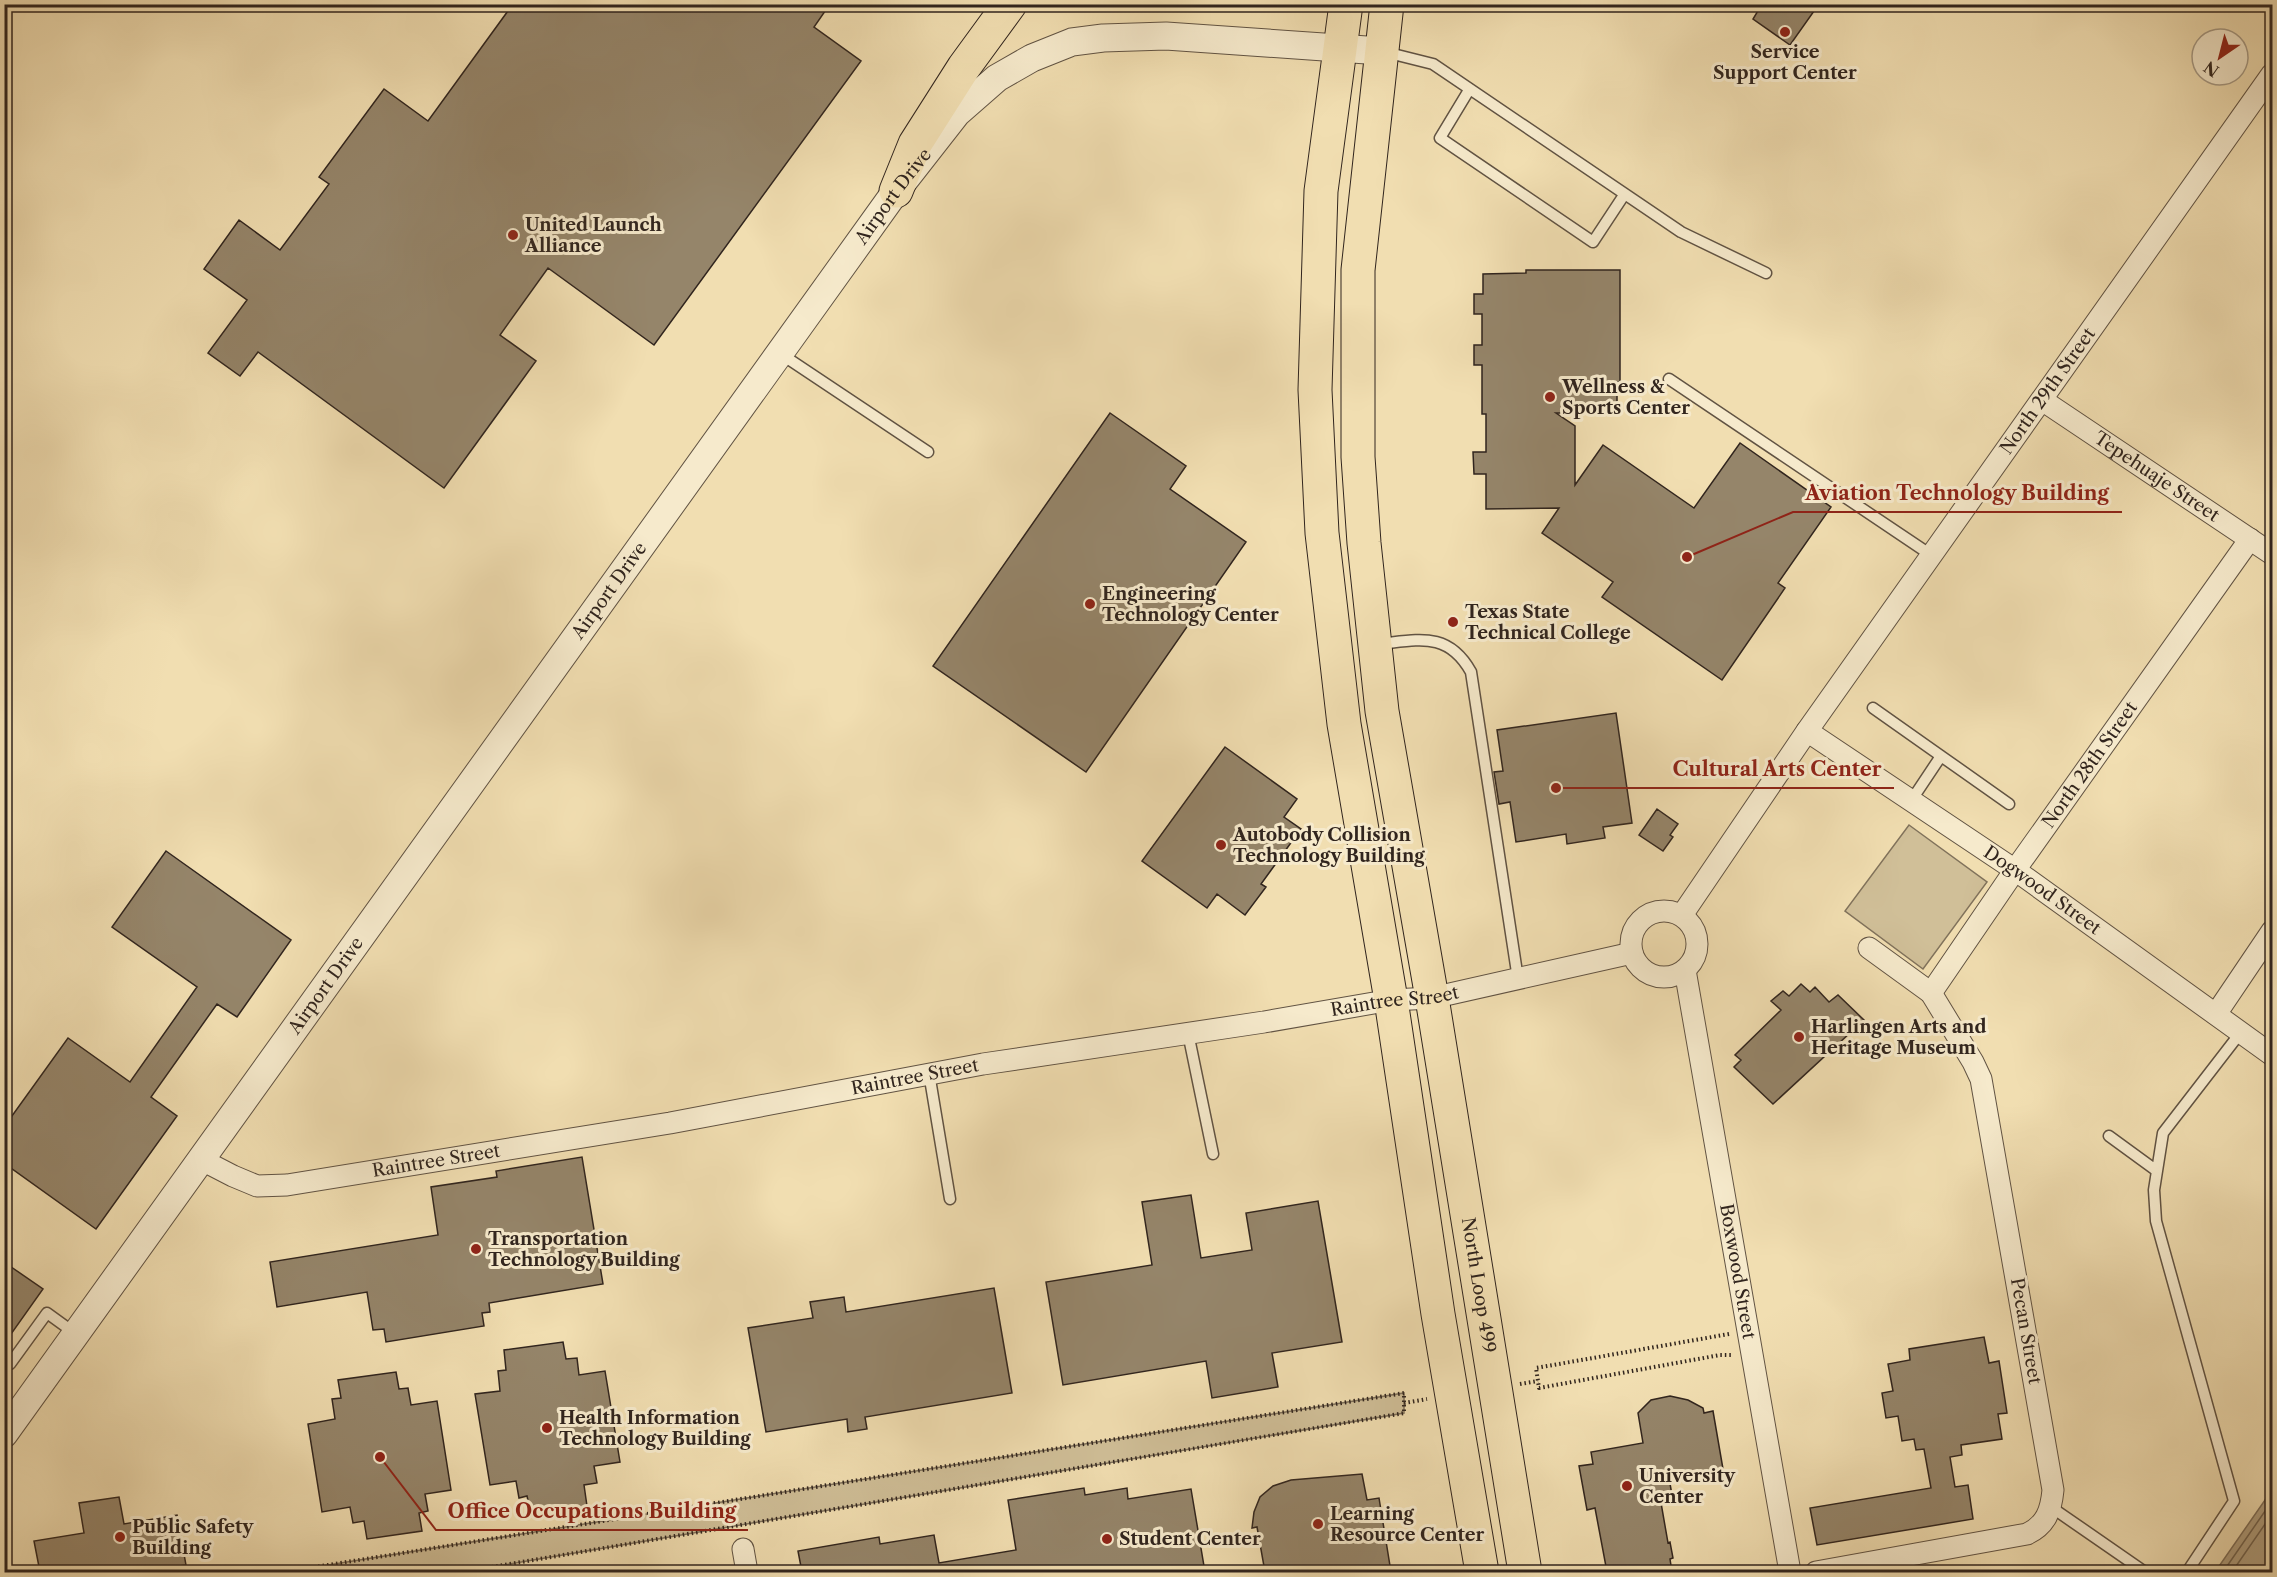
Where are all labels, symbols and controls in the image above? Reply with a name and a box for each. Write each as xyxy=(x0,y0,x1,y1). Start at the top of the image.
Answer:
marker: Service Support Center xyxy=(1778,25,1792,39)
north arrow xyxy=(2190,27,2250,87)
place label: Service Support Center xyxy=(1713,41,1857,84)
text: N xyxy=(2200,57,2223,81)
street label: Airport Drive xyxy=(850,144,936,249)
place label: United Launch Alliance xyxy=(524,214,662,257)
marker: United Launch Alliance xyxy=(506,228,520,242)
street label: North 29th Street xyxy=(1995,323,2100,459)
place label: Wellness & Sports Center xyxy=(1561,376,1690,419)
marker: Wellness & Sports Center xyxy=(1543,390,1557,404)
street label: Tepehuaje Street xyxy=(2090,427,2224,527)
callout: Aviation Technology Building xyxy=(1793,474,2122,512)
text: Aviation Technology Building xyxy=(1804,481,2110,505)
street label: Airport Drive xyxy=(566,538,651,644)
place label: Engineering Technology Center xyxy=(1102,583,1279,626)
marker: Engineering Technology Center xyxy=(1083,597,1097,611)
place label: Texas State Technical College xyxy=(1465,601,1631,644)
marker: Texas State Technical College xyxy=(1446,615,1460,629)
street label: North 28th Street xyxy=(2037,697,2142,832)
callout: Cultural Arts Center xyxy=(1660,750,1894,788)
text: Cultural Arts Center xyxy=(1672,757,1882,781)
place label: Autobody Collision Technology Building xyxy=(1232,824,1425,867)
marker: Autobody Collision Technology Building xyxy=(1214,838,1228,852)
street label: Dogwood Street xyxy=(1979,841,2106,940)
street label: Airport Drive xyxy=(283,933,368,1039)
street label: Raintree Street xyxy=(1329,981,1462,1021)
place label: Harlingen Arts and Heritage Museum xyxy=(1811,1016,1986,1059)
marker: Harlingen Arts and Heritage Museum xyxy=(1792,1030,1806,1044)
street label: Raintree Street xyxy=(849,1054,981,1100)
street label: Raintree Street xyxy=(371,1140,502,1182)
street label: Boxwood Street xyxy=(1715,1202,1760,1341)
street label: North Loop 499 xyxy=(1457,1216,1500,1354)
place label: Transportation Technology Building xyxy=(488,1228,680,1271)
marker: Transportation Technology Building xyxy=(469,1242,483,1256)
street label: Pecan Street xyxy=(2006,1276,2046,1386)
place label: Health Information Technology Building xyxy=(559,1407,751,1450)
marker: Health Information Technology Building xyxy=(540,1421,554,1435)
place label: University Center xyxy=(1639,1465,1736,1508)
marker: University Center xyxy=(1620,1479,1634,1493)
callout: Office Occupations Building xyxy=(436,1492,748,1530)
text: Office Occupations Building xyxy=(448,1499,737,1523)
place label: Learning Resource Center xyxy=(1330,1503,1484,1546)
place label: Public Safety Building xyxy=(132,1516,254,1559)
marker: Learning Resource Center xyxy=(1311,1517,1325,1531)
place label: Student Center xyxy=(1119,1528,1261,1550)
marker: Public Safety Building xyxy=(113,1530,127,1544)
marker: Student Center xyxy=(1100,1532,1114,1546)

